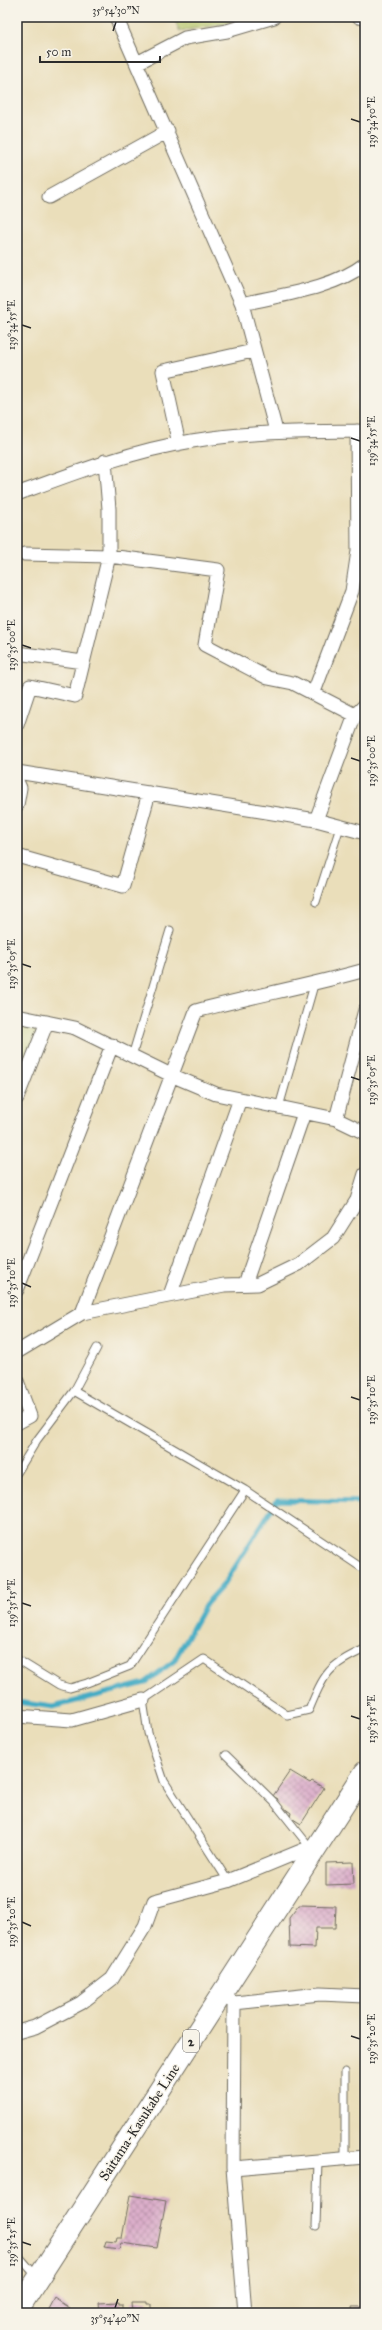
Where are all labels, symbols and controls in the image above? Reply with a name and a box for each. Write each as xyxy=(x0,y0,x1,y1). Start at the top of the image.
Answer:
text: 35°54'30"N xyxy=(92,5,140,17)
scale bar xyxy=(40,38,160,64)
text: 50 m xyxy=(46,45,71,59)
text: 139°34'50"E xyxy=(366,96,378,148)
text: 139°34'55"E xyxy=(6,300,18,350)
text: 139°34'55"E xyxy=(366,416,378,466)
text: 139°35'00"E xyxy=(6,619,18,671)
text: 139°35'00"E xyxy=(366,735,378,787)
text: 139°35'05"E xyxy=(6,939,18,989)
text: 139°35'05"E xyxy=(366,1055,378,1105)
text: 139°35'10"E xyxy=(6,1258,18,1308)
text: 139°35'10"E xyxy=(366,1375,378,1425)
text: 139°35'15"E xyxy=(6,1579,18,1627)
text: 139°35'15"E xyxy=(366,1695,378,1743)
text: 139°35'20"E xyxy=(6,1897,18,1947)
text: 139°35'20"E xyxy=(366,2014,378,2064)
road number: 2 xyxy=(183,2030,199,2052)
street label: Saitama-Kasukabe Line xyxy=(95,2060,184,2184)
text: 139°35'25"E xyxy=(6,2217,18,2267)
text: 35°54'40"N xyxy=(90,2313,140,2325)

